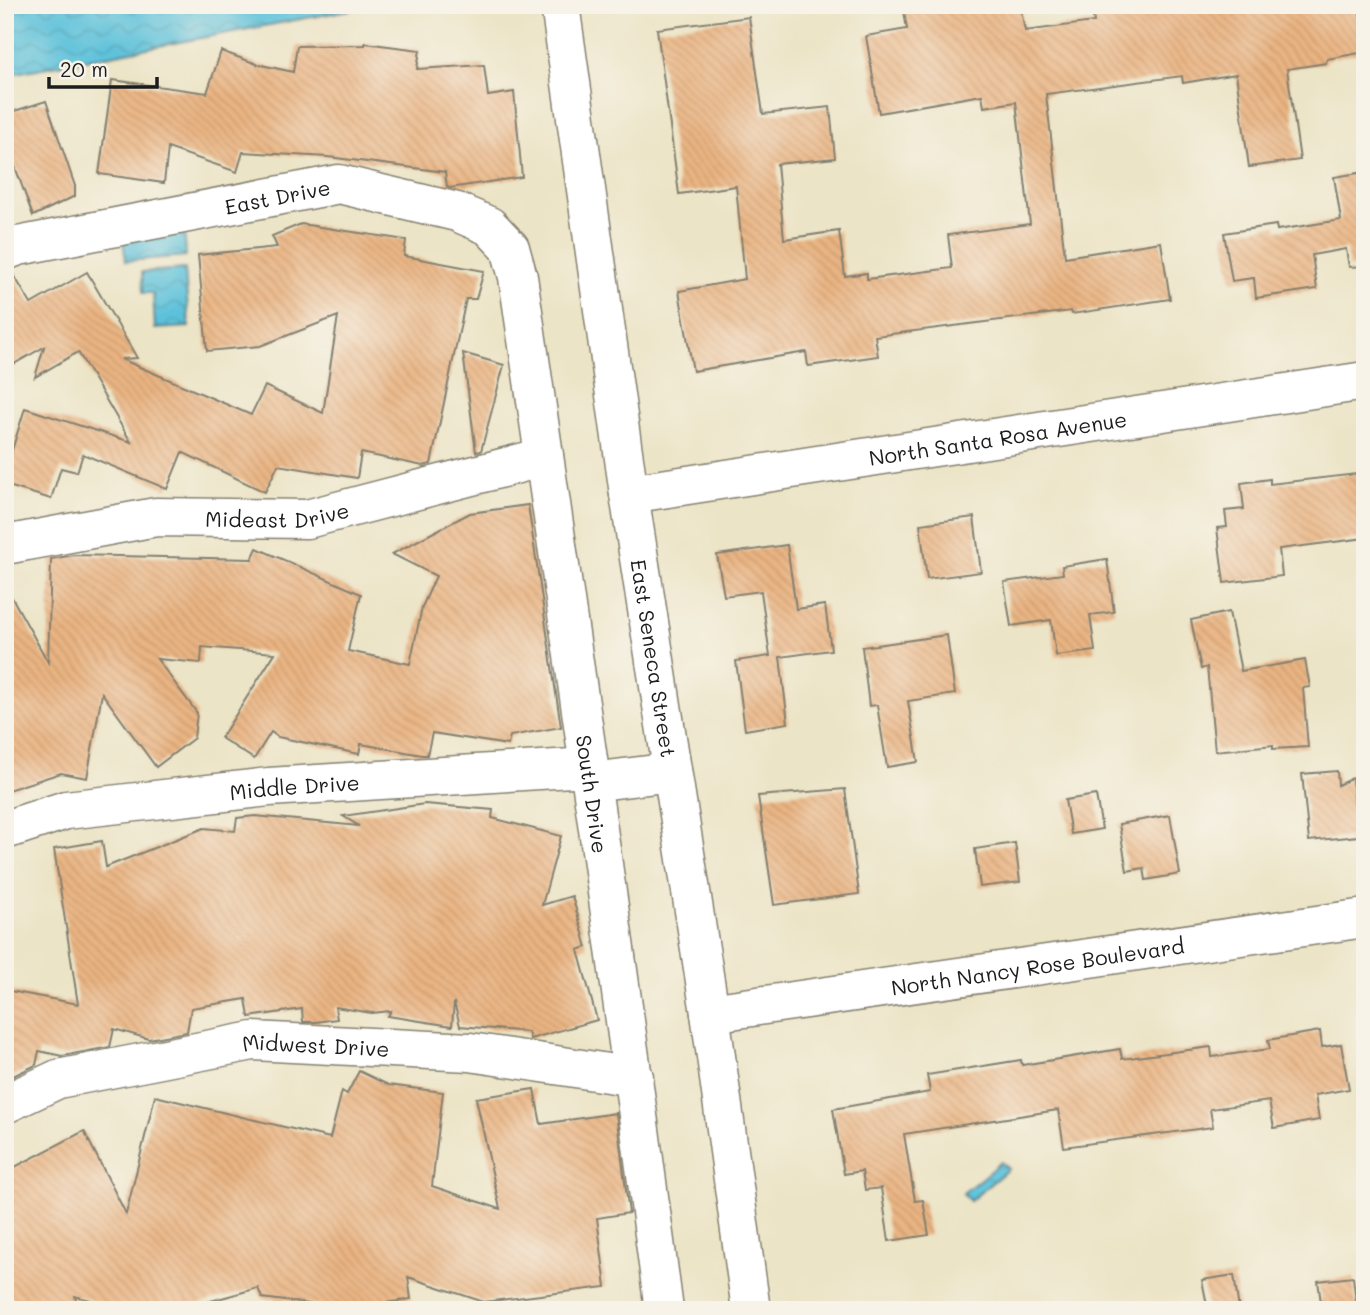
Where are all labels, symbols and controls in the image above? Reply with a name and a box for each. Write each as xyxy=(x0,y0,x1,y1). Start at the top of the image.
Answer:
scale bar xyxy=(49,46,158,90)
text: 20 m xyxy=(60,55,108,82)
street label: East Drive xyxy=(222,173,332,219)
street label: North Santa Rosa Avenue xyxy=(867,404,1129,471)
street label: Mideast Drive xyxy=(205,495,352,533)
street label: East Seneca Street xyxy=(626,557,683,759)
street label: South Drive xyxy=(571,733,615,855)
street label: Middle Drive xyxy=(228,768,360,805)
street label: North Nancy Rose Boulevard xyxy=(889,931,1186,1000)
street label: Midwest Drive xyxy=(240,1027,390,1061)

